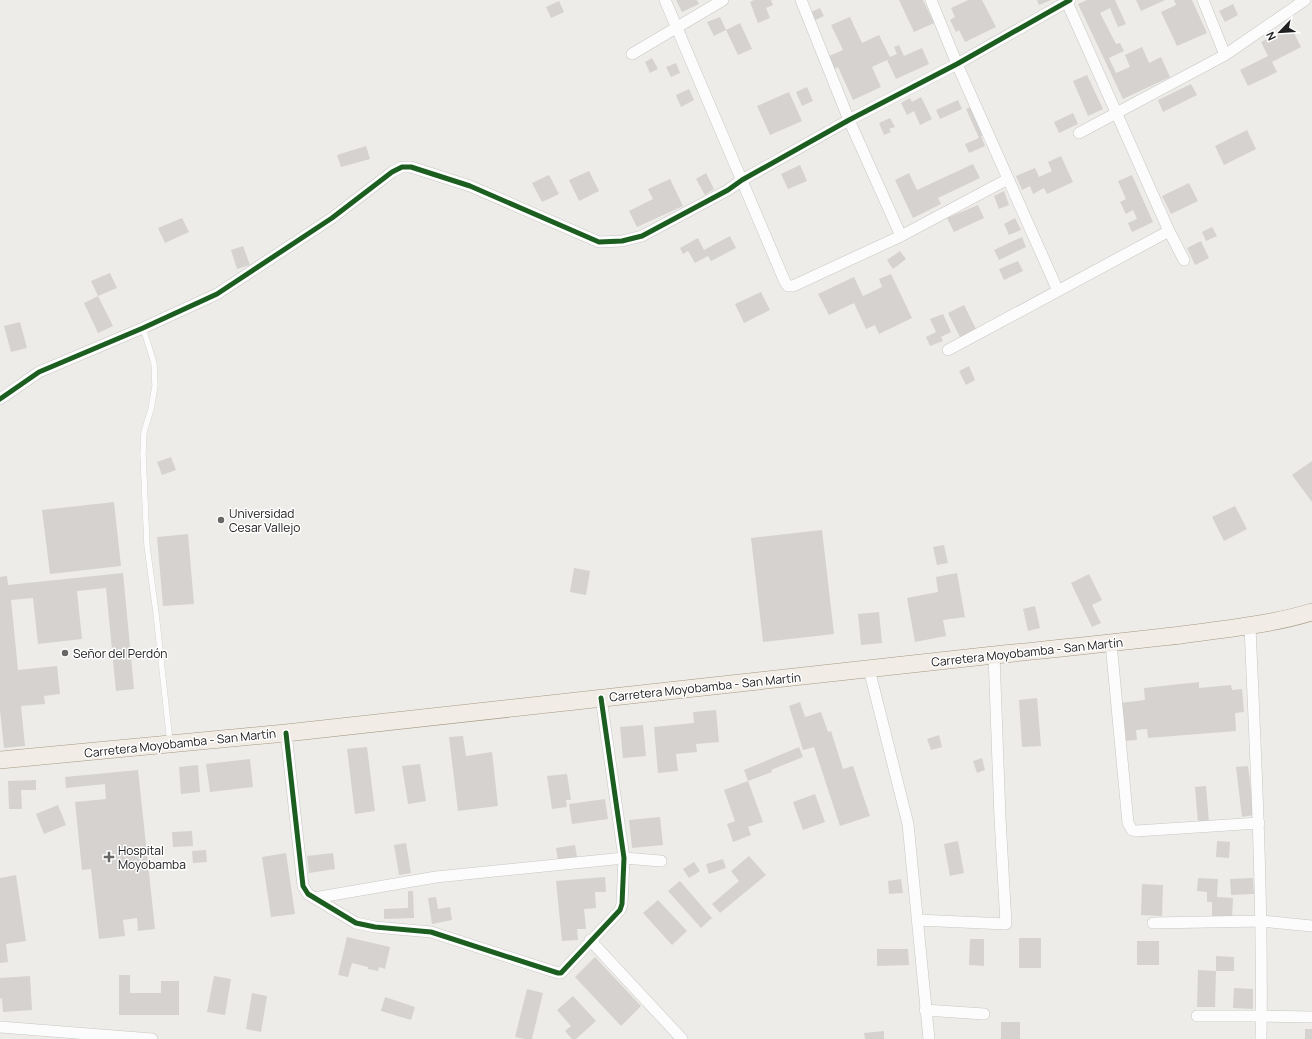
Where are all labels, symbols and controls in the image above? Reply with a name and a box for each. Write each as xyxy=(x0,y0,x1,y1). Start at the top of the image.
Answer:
north arrow xyxy=(1260,12,1300,52)
text: N xyxy=(1262,30,1279,43)
place label: Universidad Cesar Vallejo xyxy=(229,505,300,536)
marker: Universidad Cesar Vallejo xyxy=(216,515,226,525)
street label: Carretera Moyobamba - San Martín xyxy=(930,633,1124,671)
place label: Señor del Perdón xyxy=(73,645,167,662)
marker: Señor del Perdón xyxy=(60,648,70,658)
street label: Carretera Moyobamba - San Martín xyxy=(608,668,802,706)
street label: Carretera Moyobamba - San Martín xyxy=(83,724,277,762)
place label: Hospital Moyobamba xyxy=(118,842,186,873)
marker: Hospital Moyobamba xyxy=(103,851,115,863)

